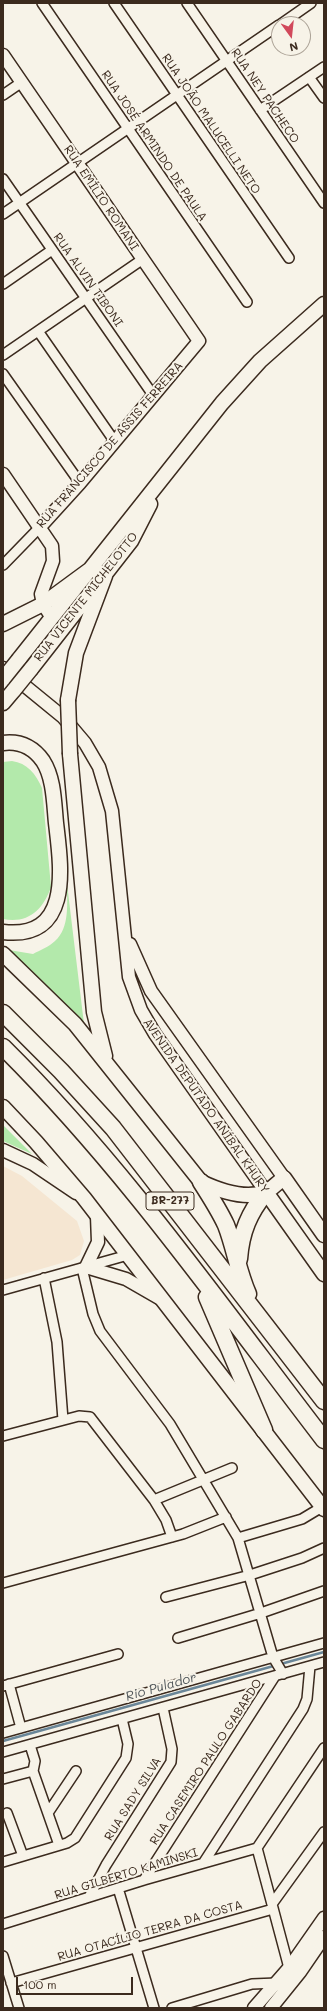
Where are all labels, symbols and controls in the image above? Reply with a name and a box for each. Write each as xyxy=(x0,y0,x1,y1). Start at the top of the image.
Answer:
north arrow xyxy=(271,16,311,56)
street label: RUA NEY PACHECO xyxy=(228,46,302,146)
street label: RUA JOÃO MALUCELLI NETO xyxy=(159,51,263,197)
street label: RUA JOSÉ ARMINDO DE PAULA xyxy=(98,68,210,224)
street label: RUA EMÍLIO ROMANI xyxy=(60,143,142,253)
street label: RUA ALVIN TIBONI xyxy=(50,230,126,330)
street label: RUA FRANCISCO DE ASSIS FERREIRA xyxy=(34,359,186,531)
street label: RUA VICENTE MICHELOTTO xyxy=(31,530,141,664)
street label: AVENIDA DEPUTADO ANÍBAL KHURY xyxy=(140,1016,272,1196)
road number: BR-277 xyxy=(146,1192,194,1210)
water label: Rio Pulador xyxy=(124,1669,198,1705)
street label: RUA CASEMIRO PAULO GABARDO xyxy=(147,1676,265,1848)
street label: RUA SADY SILVA xyxy=(102,1755,164,1843)
street label: RUA GILBERTO KAMINSKI xyxy=(53,1845,199,1903)
street label: RUA OTACÍLIO TERRA DA COSTA xyxy=(56,1898,244,1964)
scale bar xyxy=(18,1969,135,1995)
text: 100 m xyxy=(23,1976,57,1992)

